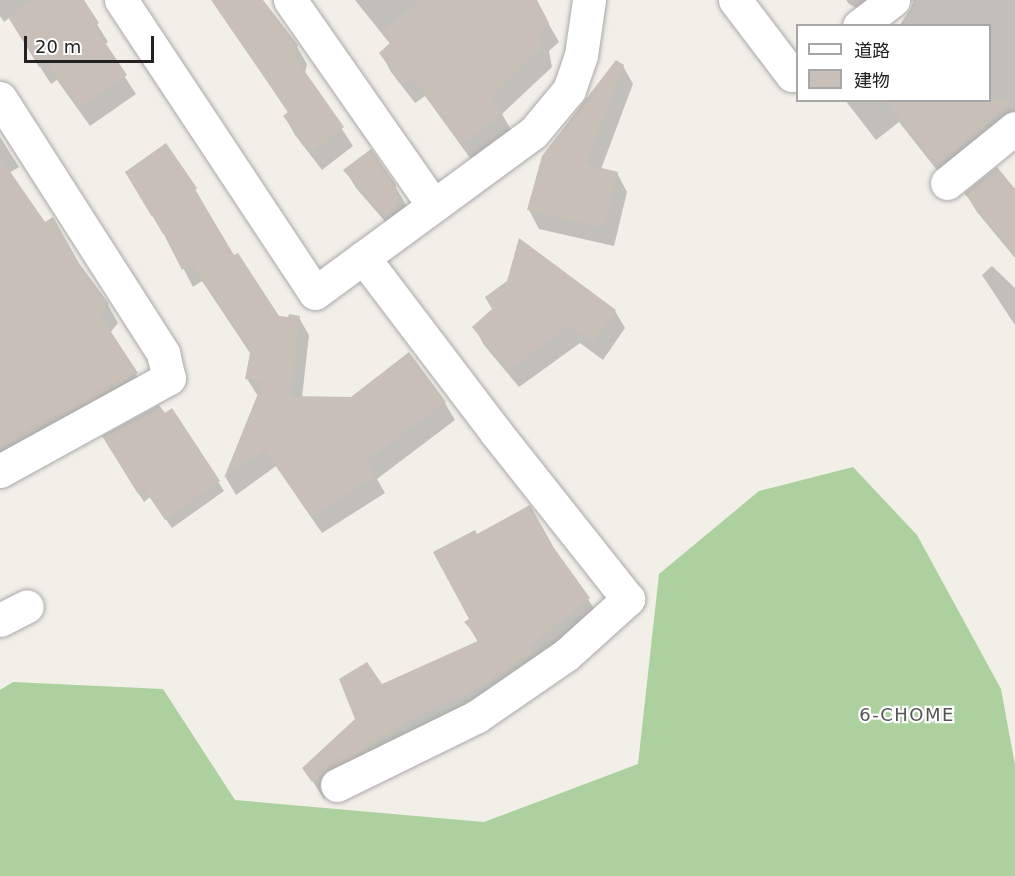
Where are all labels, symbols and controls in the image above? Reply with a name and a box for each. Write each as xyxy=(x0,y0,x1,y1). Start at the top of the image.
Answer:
scale bar xyxy=(27,24,158,62)
legend xyxy=(796,24,991,102)
text: 20 m xyxy=(35,36,81,57)
text: 道路 xyxy=(854,40,890,61)
text: 建物 xyxy=(854,70,890,91)
district label: 6-CHOME xyxy=(859,704,955,726)

